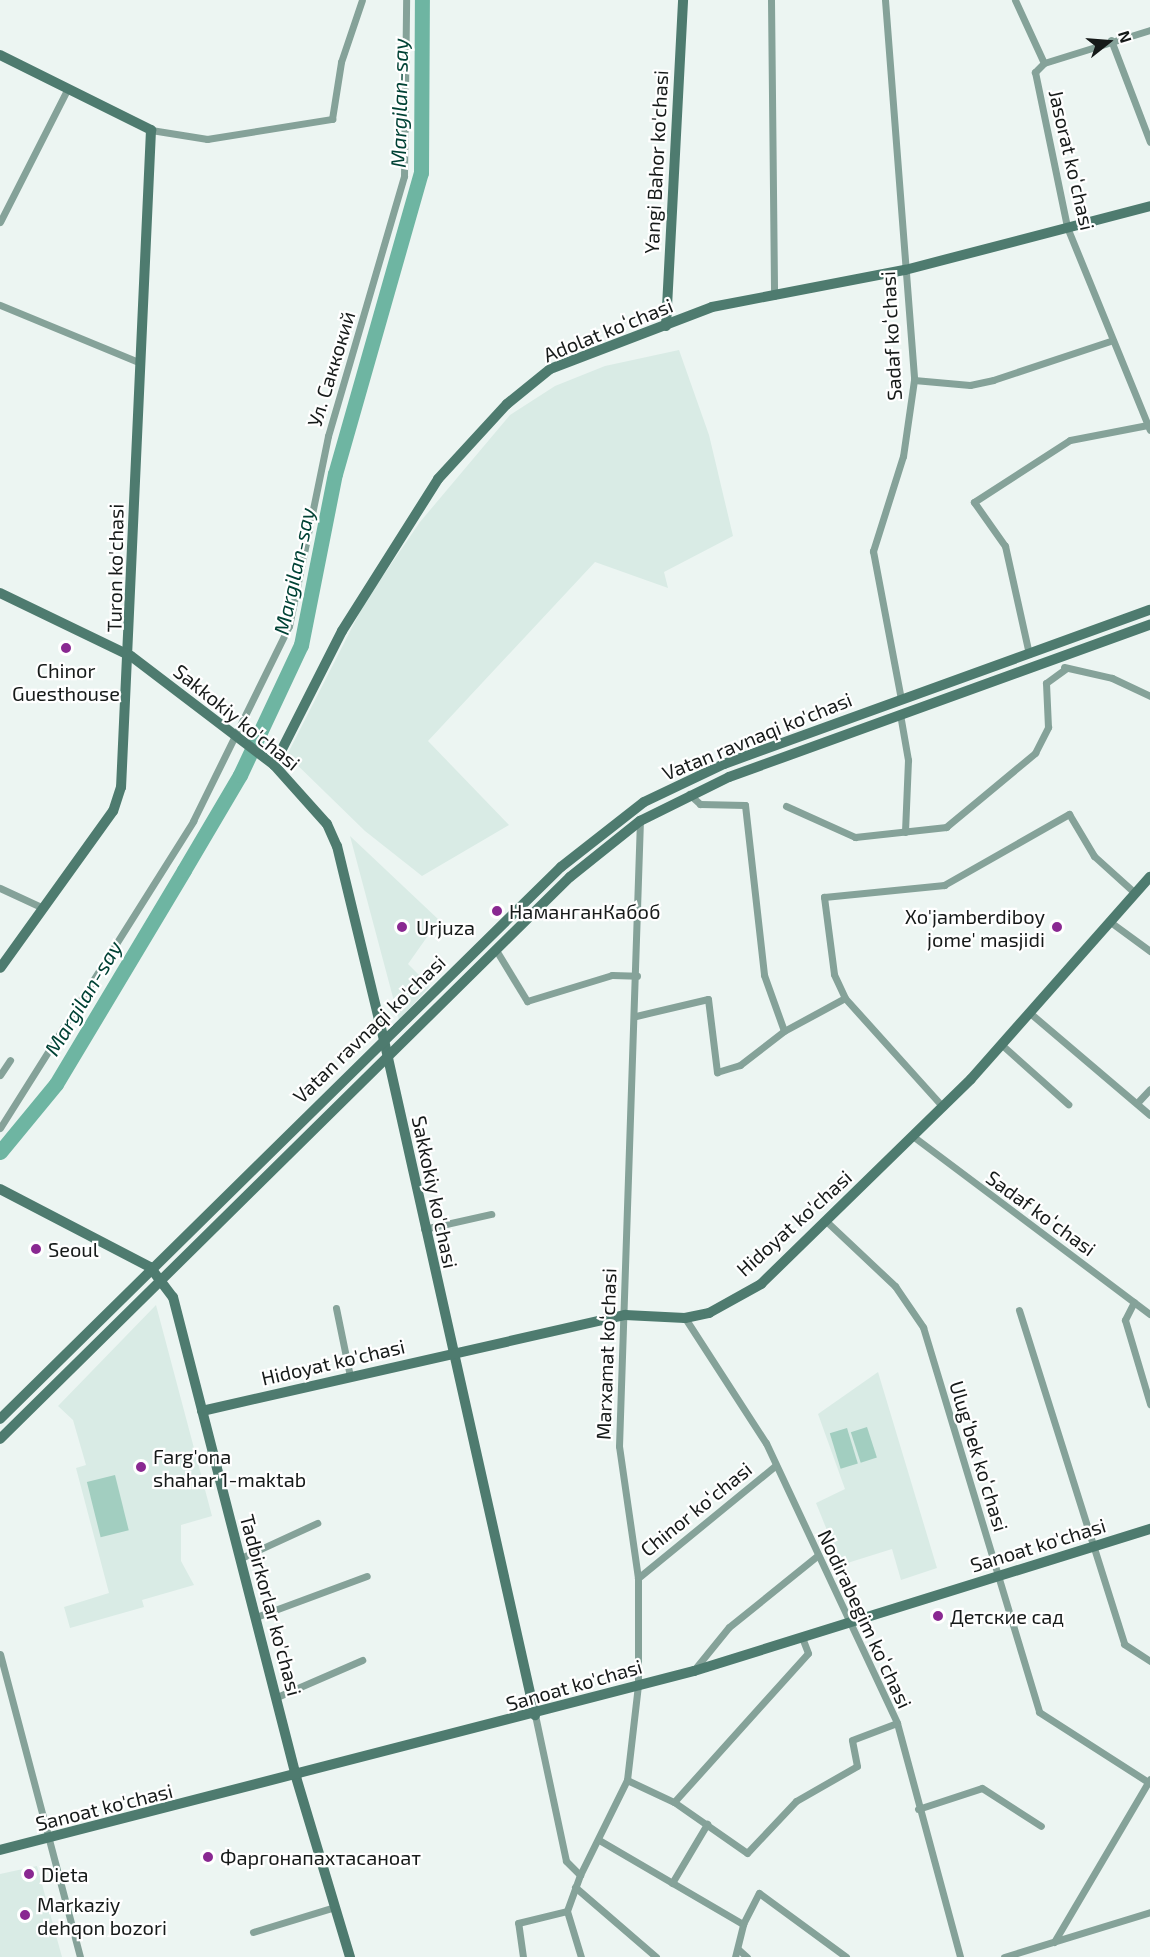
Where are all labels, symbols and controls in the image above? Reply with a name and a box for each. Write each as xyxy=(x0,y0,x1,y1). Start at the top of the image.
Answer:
north arrow xyxy=(1078,12,1138,72)
text: N xyxy=(1115,28,1136,45)
water label: Margilan-say xyxy=(385,38,413,168)
street label: Yangi Bahor ko'chasi xyxy=(639,69,673,255)
street label: Jasorat koʻchasi xyxy=(1044,87,1100,233)
street label: Sadaf koʻchasi xyxy=(876,270,906,402)
street label: Adolat koʻchasi xyxy=(540,293,676,367)
street label: Ул. Саккокий xyxy=(302,308,360,430)
street label: Turon ko'chasi xyxy=(102,503,128,633)
water label: Margilan-say xyxy=(268,505,320,637)
marker: Chinor Guesthouse xyxy=(59,641,73,655)
place label: Chinor Guesthouse xyxy=(12,658,120,705)
street label: Sakkokiy ko'chasi xyxy=(169,659,305,775)
street label: Vatan ravnaqi ko'chasi xyxy=(659,687,855,785)
place label: НаманганКабоб xyxy=(509,899,660,923)
marker: НаманганКабоб xyxy=(490,904,504,918)
place label: Xo'jamberdiboy jome' masjidi xyxy=(905,904,1045,951)
place label: Urjuza xyxy=(416,915,475,939)
marker: Urjuza xyxy=(393,918,411,936)
marker: Xo'jamberdiboy jome' masjidi xyxy=(1050,920,1064,934)
water label: Margilan-say xyxy=(39,936,127,1060)
street label: Vatan ravnaqi ko'chasi xyxy=(288,950,450,1108)
street label: Sakkokiy ko'chasi xyxy=(407,1113,463,1271)
street label: Hidoyat ko'chasi xyxy=(731,1165,857,1281)
street label: Sadaf koʻchasi xyxy=(981,1165,1101,1261)
place label: Seoul xyxy=(48,1237,99,1261)
marker: Seoul xyxy=(29,1242,43,1256)
street label: Marxamat koʻchasi xyxy=(591,1268,621,1440)
street label: Hidoyat ko'chasi xyxy=(259,1334,407,1390)
street label: Ulugʻbek koʻchasi xyxy=(945,1378,1013,1534)
place label: Farg'ona shahar 1-maktab xyxy=(153,1444,306,1491)
street label: Chinor koʻchasi xyxy=(635,1457,757,1561)
marker: Farg'ona shahar 1-maktab xyxy=(134,1460,148,1474)
street label: Tadbirkorlar ko'chasi xyxy=(235,1511,307,1699)
street label: Sanoat ko'chasi xyxy=(967,1513,1109,1577)
street label: Nodirabegim koʻchasi xyxy=(813,1526,917,1712)
place label: Детские сад xyxy=(950,1604,1064,1628)
marker: Детские сад xyxy=(931,1609,945,1623)
street label: Sanoat ko'chasi xyxy=(503,1654,645,1716)
street label: Sanoat ko'chasi xyxy=(33,1778,175,1836)
place label: Фаргонапахтасаноат xyxy=(220,1845,421,1869)
marker: Фаргонапахтасаноат xyxy=(201,1850,215,1864)
place label: Dieta xyxy=(41,1862,89,1886)
marker: Dieta xyxy=(22,1867,36,1881)
place label: Markaziy dehqon bozori xyxy=(37,1892,167,1939)
marker: Markaziy dehqon bozori xyxy=(18,1908,32,1922)

